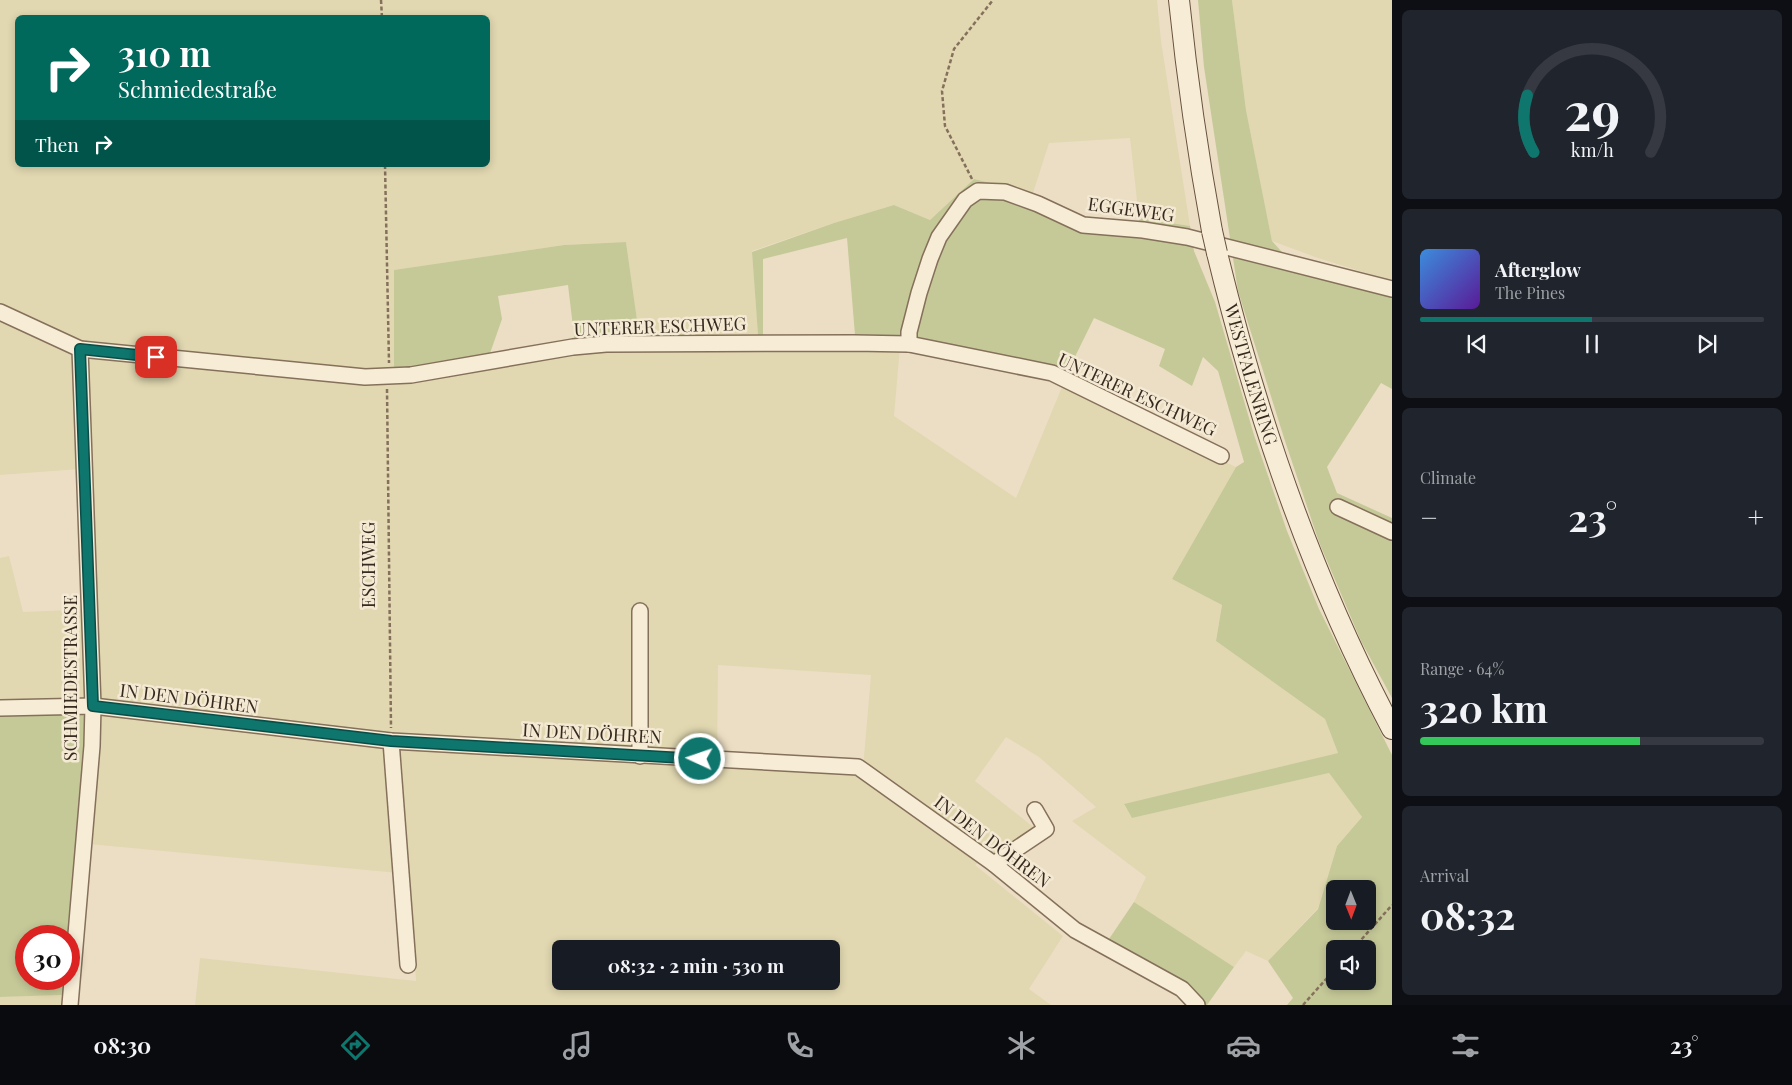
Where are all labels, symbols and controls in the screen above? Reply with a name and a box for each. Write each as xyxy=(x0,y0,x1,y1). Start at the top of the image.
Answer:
text: 310 m xyxy=(118,29,211,76)
icon: right xyxy=(35,35,100,100)
text: Schmiedestraße xyxy=(118,74,277,104)
text: 29 xyxy=(1564,75,1620,144)
icon: right xyxy=(89,130,117,158)
text: Then xyxy=(35,131,79,157)
text: km/h xyxy=(1571,138,1614,161)
street label: EGGEWEG xyxy=(1086,191,1176,227)
text: Afterglow xyxy=(1495,256,1581,282)
text: The Pines xyxy=(1495,282,1565,303)
street label: WESTFALENRING xyxy=(1219,300,1284,448)
street label: UNTERER ESCHWEG xyxy=(573,311,747,341)
icon: previous xyxy=(1463,330,1491,358)
icon: pause xyxy=(1578,330,1606,358)
icon: next xyxy=(1693,330,1721,358)
pin xyxy=(135,336,177,378)
icon: arrive xyxy=(142,343,170,371)
street label: UNTERER ESCHWEG xyxy=(1054,347,1221,442)
text: Climate xyxy=(1420,467,1476,488)
text: 23° xyxy=(1568,491,1617,542)
text: − xyxy=(1420,498,1438,535)
text: + xyxy=(1748,498,1764,535)
street label: ESCHWEG xyxy=(356,521,380,608)
street label: SCHMIEDESTRASSE xyxy=(58,595,82,761)
text: Range · 64% xyxy=(1420,658,1504,679)
street label: IN DEN DÖHREN xyxy=(118,678,260,718)
text: 320 km xyxy=(1420,682,1548,733)
street label: IN DEN DÖHREN xyxy=(522,717,663,749)
position arrow xyxy=(673,732,725,784)
street label: IN DEN DÖHREN xyxy=(930,790,1056,893)
text: Arrival xyxy=(1420,865,1469,886)
north arrow xyxy=(1326,880,1376,930)
map controls xyxy=(1326,880,1376,990)
text: 08:32 xyxy=(1420,889,1515,940)
speed limit sign: 30 xyxy=(15,925,80,990)
button: sound xyxy=(1326,940,1376,990)
text: 08:32 · 2 min · 530 m xyxy=(608,952,784,978)
icon: directions xyxy=(338,1028,373,1063)
icon: music xyxy=(560,1028,595,1063)
icon: phone xyxy=(782,1028,817,1063)
icon: climate xyxy=(1004,1028,1039,1063)
icon: car xyxy=(1226,1028,1261,1063)
icon: filters xyxy=(1448,1028,1483,1063)
text: 08:30 xyxy=(93,1030,151,1060)
text: 23° xyxy=(1670,1030,1698,1060)

